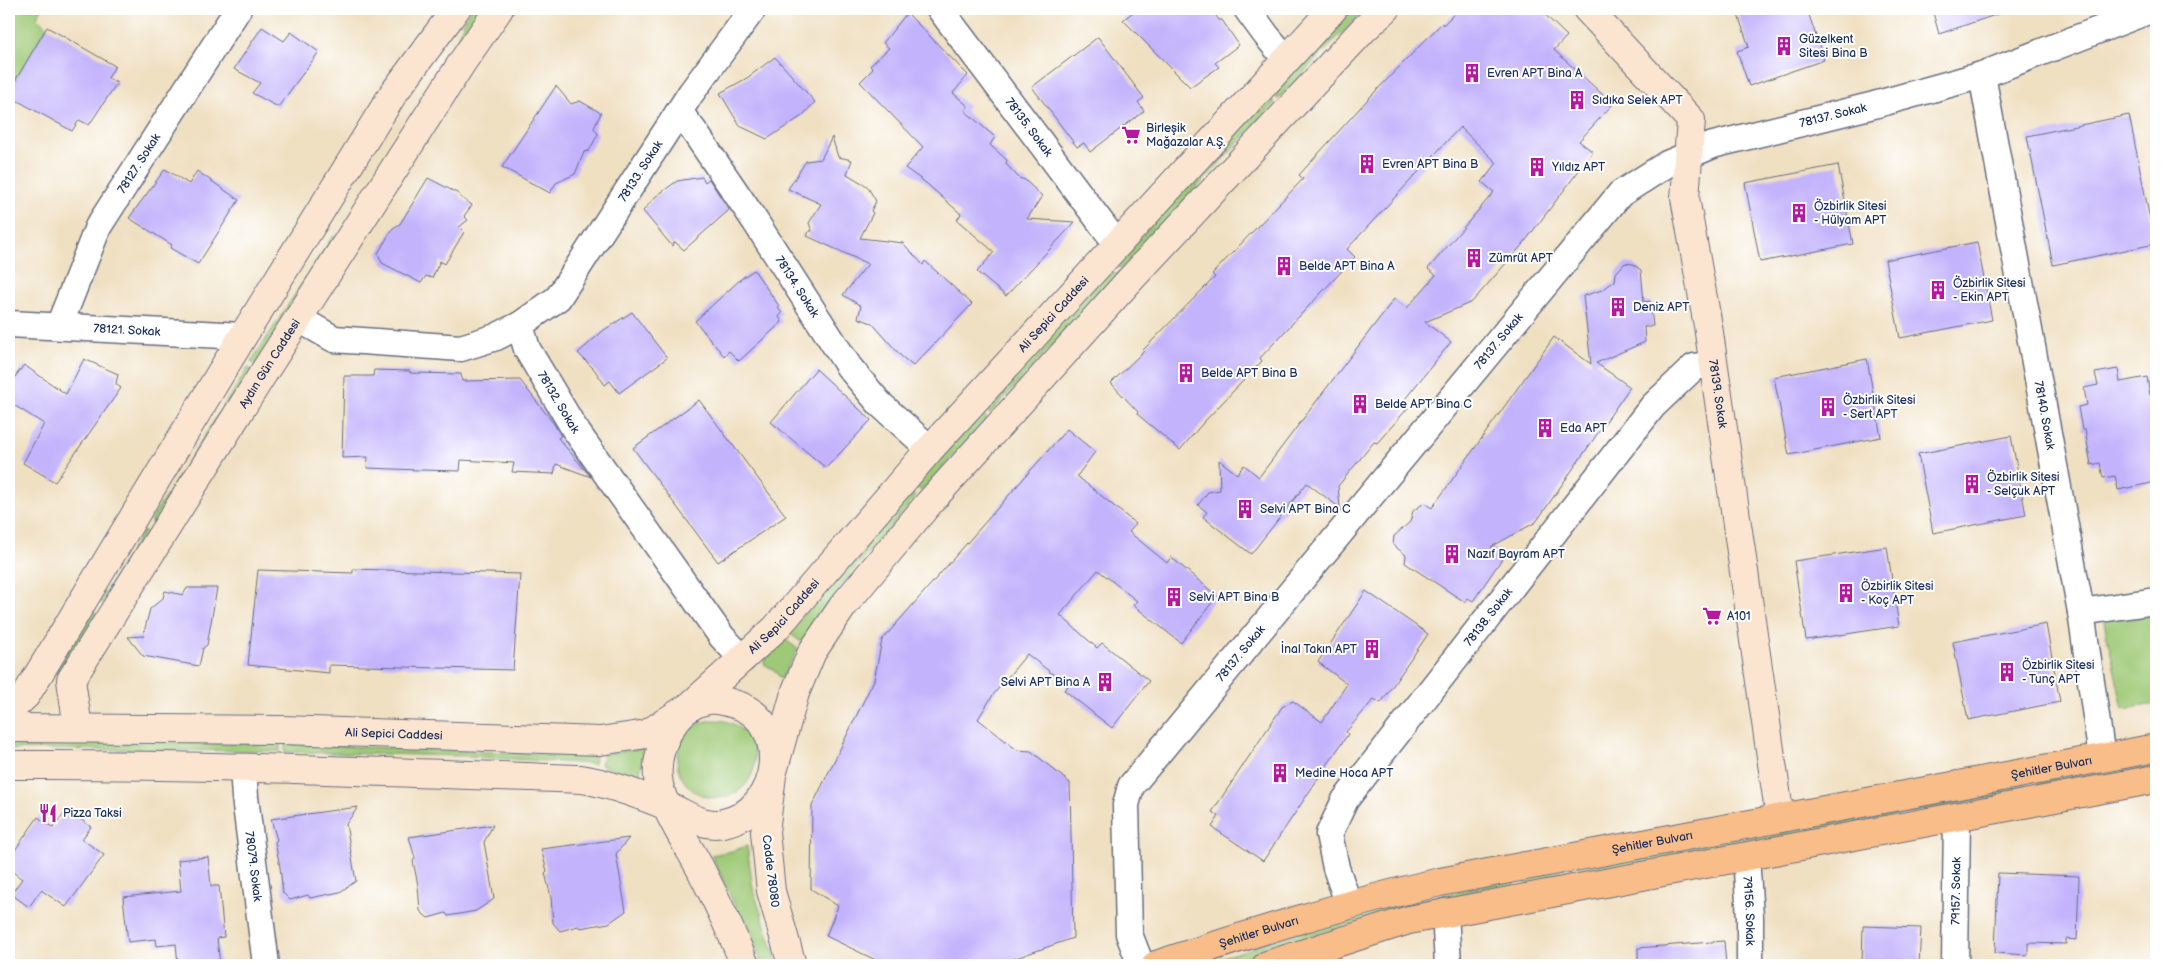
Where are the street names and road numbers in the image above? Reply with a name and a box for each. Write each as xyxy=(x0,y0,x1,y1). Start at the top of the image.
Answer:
street label: 78135. Sokak xyxy=(1002,95,1056,160)
street label: 78137. Sokak xyxy=(1798,100,1868,131)
street label: 78127. Sokak xyxy=(114,131,164,196)
street label: 78133. Sokak xyxy=(615,138,666,205)
street label: 78134. Sokak xyxy=(772,253,822,321)
street label: Ali Sepici Caddesi xyxy=(1015,273,1092,356)
street label: 78137. Sokak xyxy=(1471,310,1527,373)
street label: Aydın Gün Caddesi xyxy=(236,316,304,411)
street label: 78121. Sokak xyxy=(93,321,161,340)
street label: 78139. Sokak xyxy=(1705,358,1730,430)
street label: 78132. Sokak xyxy=(534,369,583,437)
street label: 78140. Sokak xyxy=(2031,380,2058,451)
street label: Ali Sepici Caddesi xyxy=(745,576,823,657)
street label: 78138. Sokak xyxy=(1461,585,1516,649)
street label: 78137. Sokak xyxy=(1213,622,1269,685)
street label: Ali Sepici Caddesi xyxy=(345,725,443,744)
street label: Şehitler Bulvarı xyxy=(2010,753,2093,783)
street label: Şehitler Bulvarı xyxy=(1611,828,1694,858)
street label: 78079. Sokak xyxy=(241,830,265,903)
street label: Cadde 78080 xyxy=(759,834,782,908)
street label: 79157. Sokak xyxy=(1949,857,1964,925)
street label: 79156. Sokak xyxy=(1739,876,1757,946)
street label: Şehitler Bulvarı xyxy=(1218,913,1300,952)

